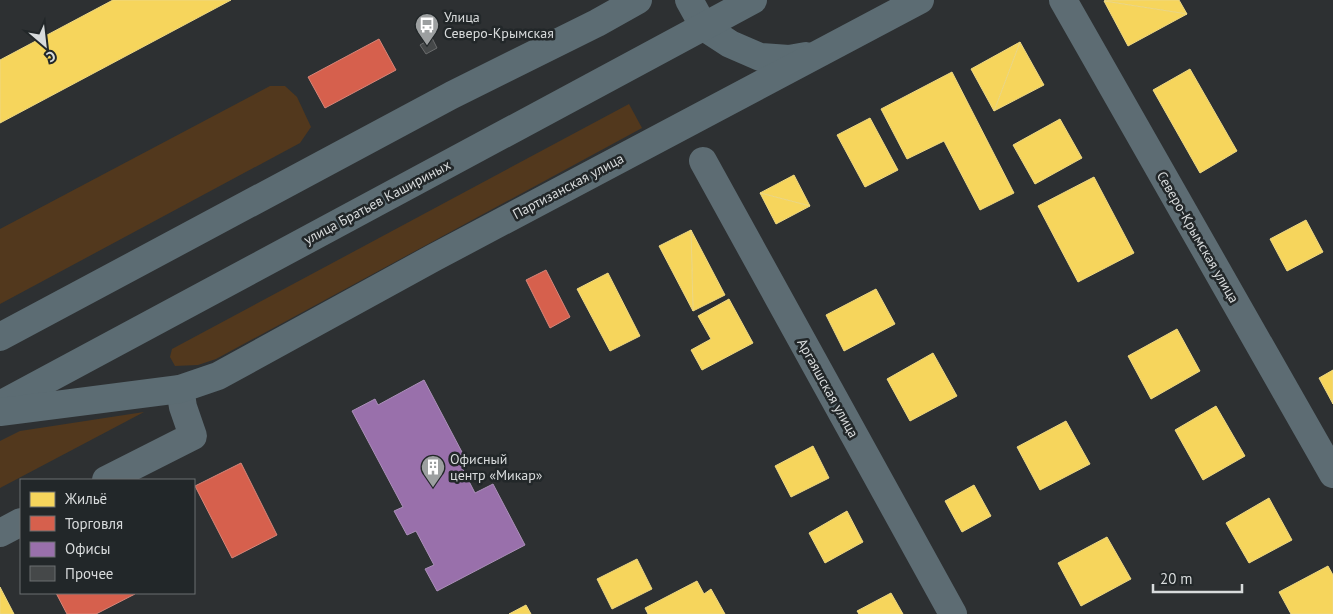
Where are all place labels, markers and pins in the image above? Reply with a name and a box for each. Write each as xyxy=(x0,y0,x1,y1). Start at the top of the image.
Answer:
place label: Улица Северо-Крымская xyxy=(444,8,554,42)
bus stop icon: Улица Северо-Крымская xyxy=(414,12,440,46)
place label: Офисный центр «Микар» xyxy=(450,450,543,484)
building icon: Офисный центр «Микар» xyxy=(420,454,446,488)

